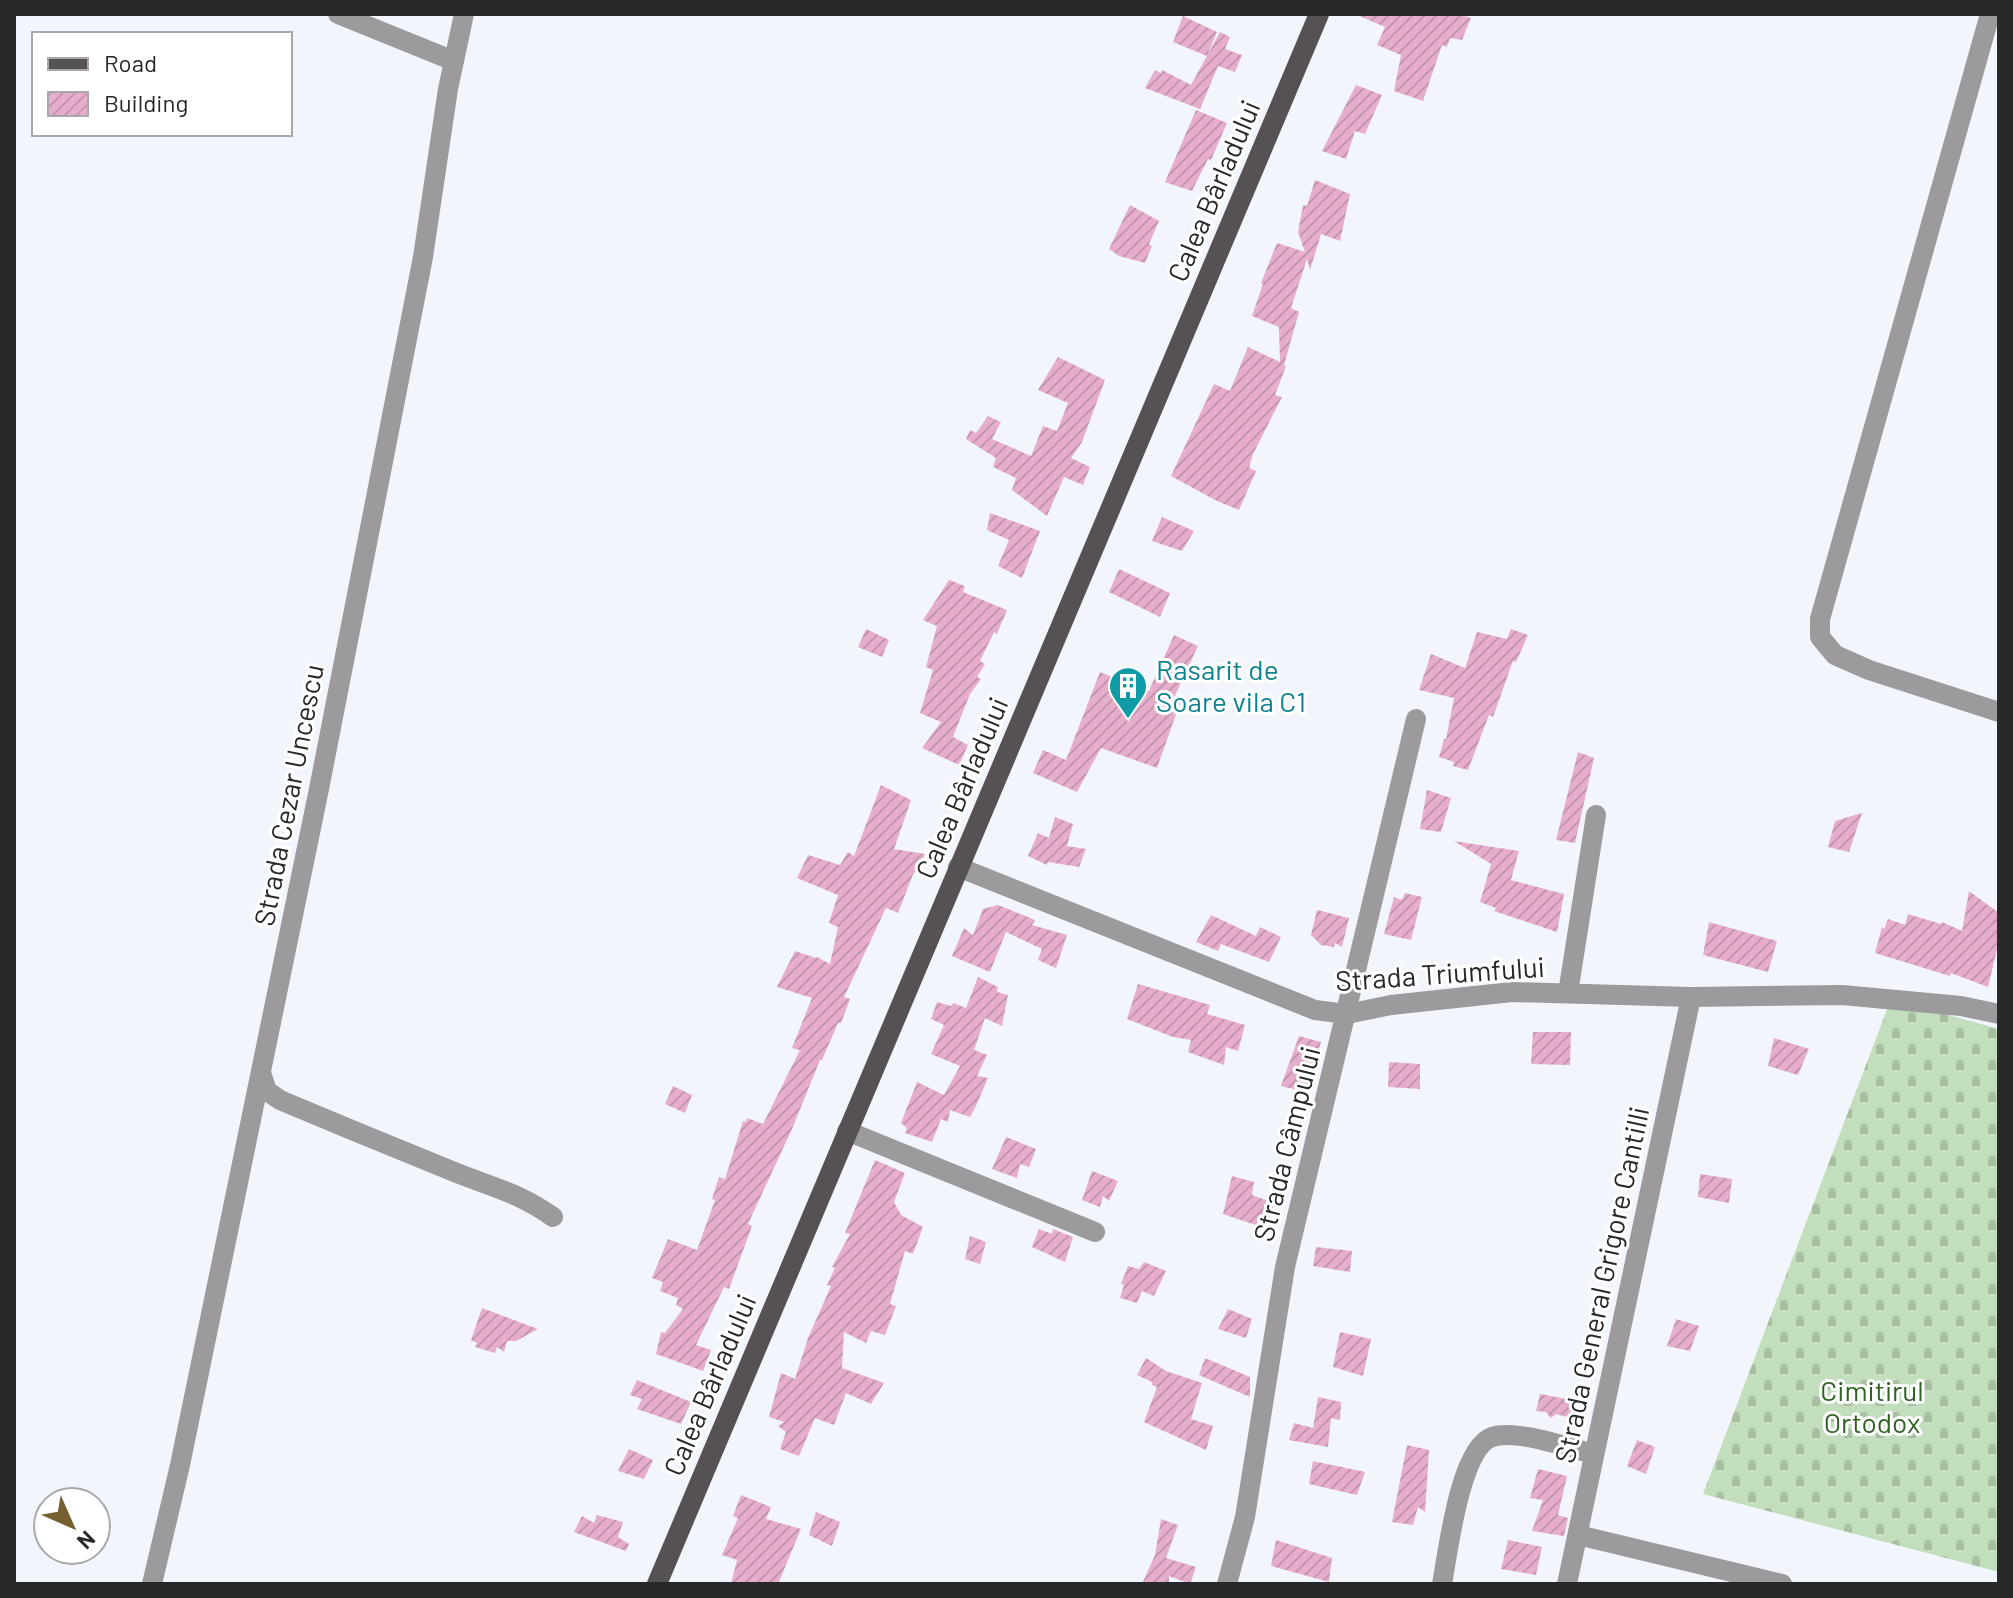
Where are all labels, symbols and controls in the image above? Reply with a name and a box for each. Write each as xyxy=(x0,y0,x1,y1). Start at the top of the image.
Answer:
legend xyxy=(32,32,292,136)
text: Road xyxy=(104,48,157,77)
text: Building xyxy=(104,88,188,117)
street label: Calea Bârladului xyxy=(1160,95,1267,286)
place label: Rasarit de Soare vila C1 xyxy=(1156,652,1306,718)
street label: Strada Cezar Uncescu xyxy=(246,661,330,929)
building icon: Rasarit de Soare vila C1 xyxy=(1107,665,1149,720)
street label: Calea Bârladului xyxy=(908,692,1015,883)
street label: Strada Triumfului xyxy=(1334,949,1546,997)
street label: Strada Câmpului xyxy=(1245,1043,1327,1245)
street label: Strada General Grigore Cantilli xyxy=(1547,1104,1655,1466)
street label: Calea Bârladului xyxy=(656,1289,763,1480)
park label: Cimitirul Ortodox xyxy=(1820,1373,1924,1439)
north arrow xyxy=(32,1486,112,1566)
text: N xyxy=(72,1526,101,1555)

